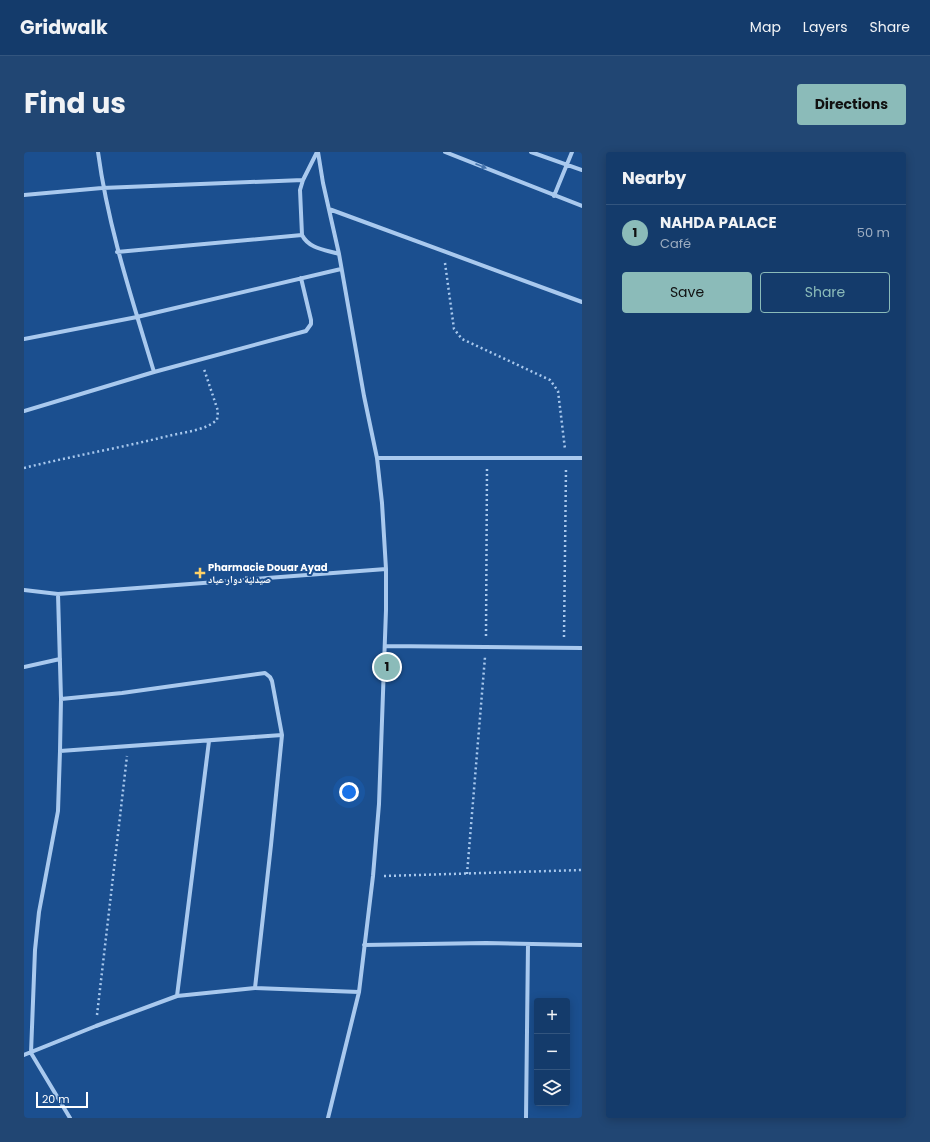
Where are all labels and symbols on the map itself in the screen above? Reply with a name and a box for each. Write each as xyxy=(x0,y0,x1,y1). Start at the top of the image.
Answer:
one-way arrow xyxy=(476,164,488,170)
place label: Pharmacie Douar Ayad صيدلية دوار عياد xyxy=(208,560,328,587)
marker: Pharmacie Douar Ayad صيدلية دوار عياد xyxy=(195,568,205,578)
pin: 1 xyxy=(374,652,400,682)
your location xyxy=(339,782,359,802)
scale bar xyxy=(36,1090,88,1109)

